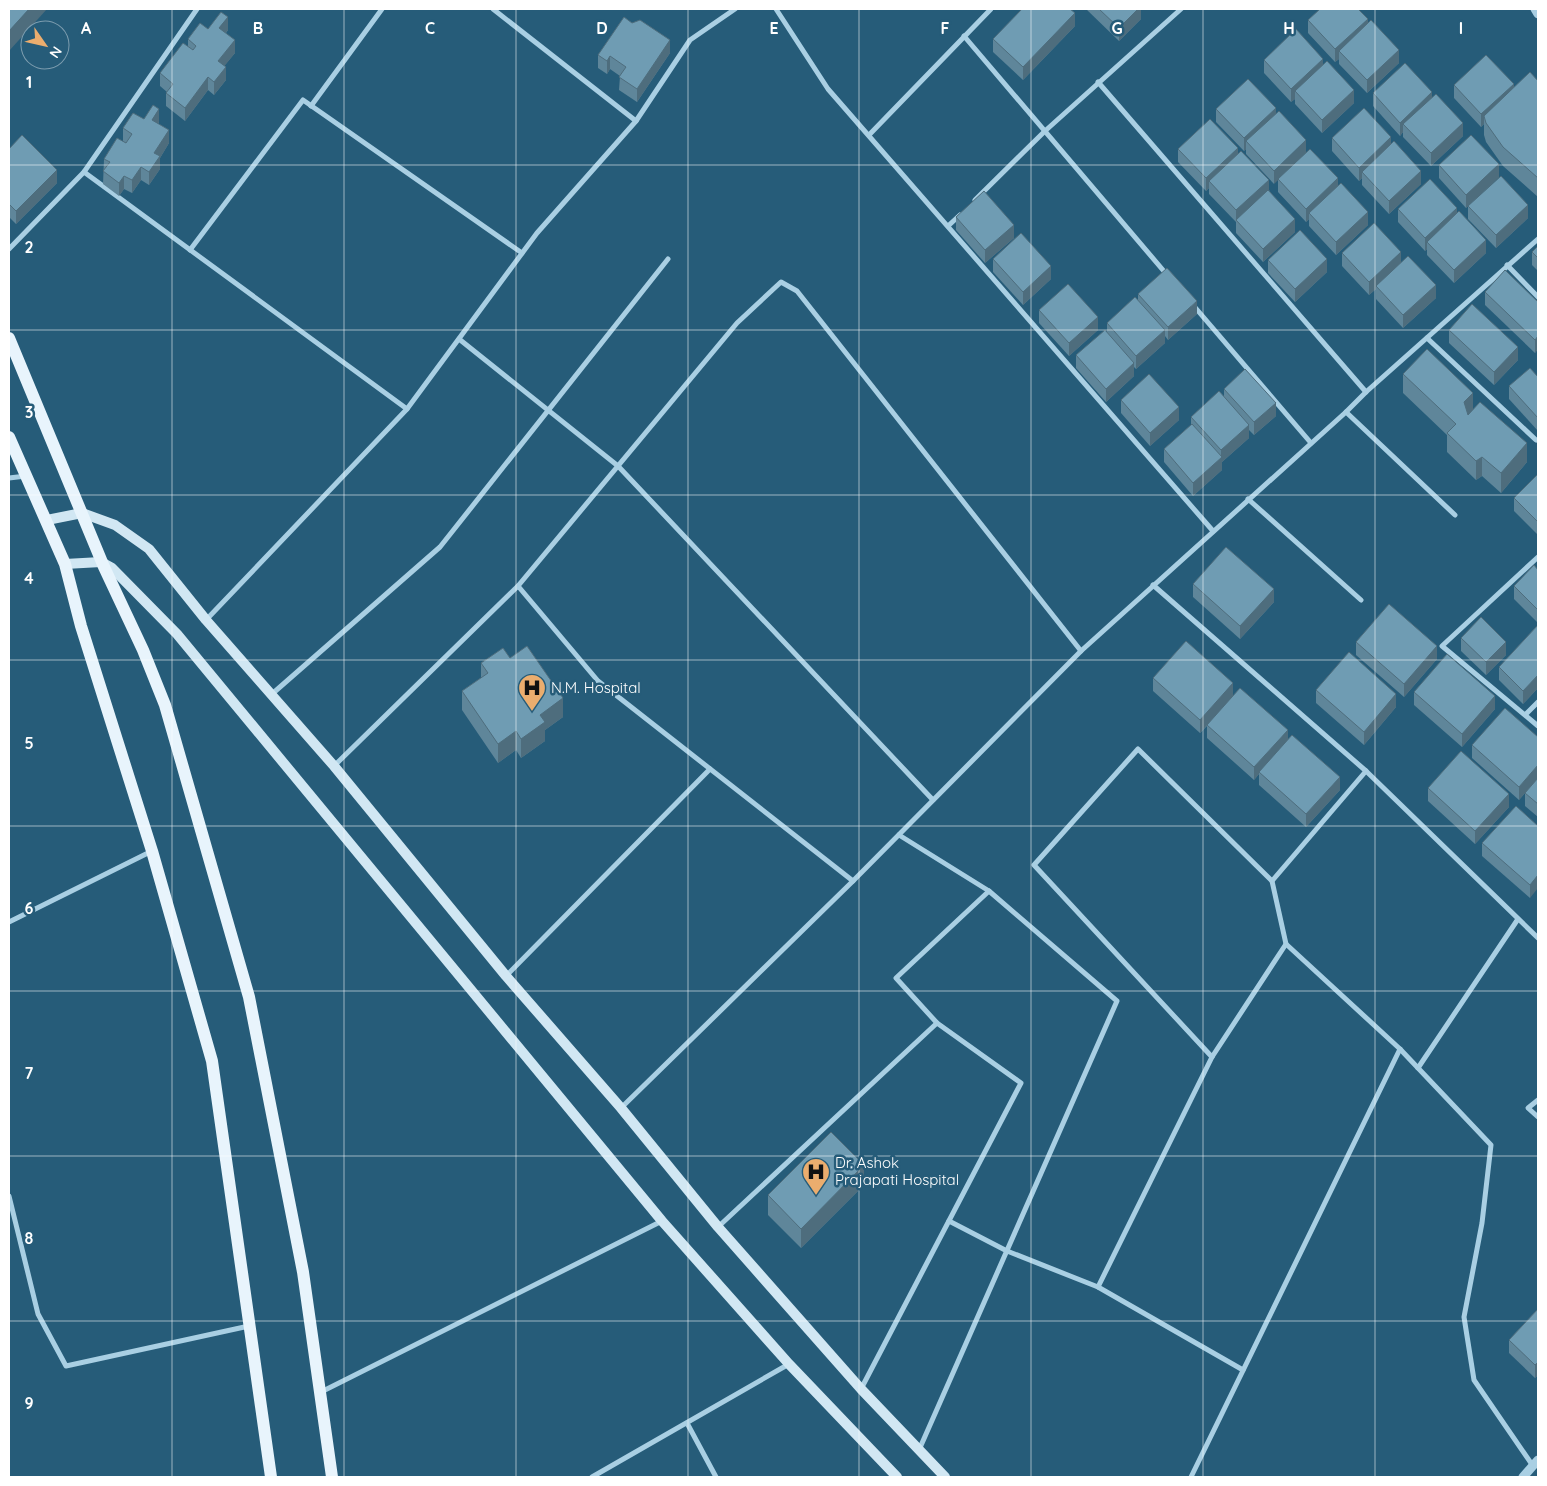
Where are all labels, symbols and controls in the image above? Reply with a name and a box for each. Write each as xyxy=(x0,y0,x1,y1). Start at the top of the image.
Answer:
text: A xyxy=(81,18,92,38)
text: B xyxy=(253,18,263,38)
text: C xyxy=(425,18,435,38)
text: D xyxy=(596,18,608,38)
text: E xyxy=(769,18,779,38)
text: F xyxy=(941,18,950,38)
text: G xyxy=(1111,18,1123,38)
text: H xyxy=(1283,18,1295,38)
text: I xyxy=(1459,18,1463,38)
north arrow xyxy=(20,20,70,70)
text: N xyxy=(45,43,66,62)
text: 1 xyxy=(26,72,32,92)
text: 2 xyxy=(24,237,34,257)
text: 3 xyxy=(25,402,33,422)
text: 4 xyxy=(24,568,34,588)
hospital icon: N.M. Hospital xyxy=(517,673,547,712)
place label: N.M. Hospital xyxy=(551,678,641,697)
text: 5 xyxy=(24,733,34,753)
text: 6 xyxy=(25,898,34,918)
text: 7 xyxy=(25,1063,34,1083)
place label: Dr. Ashok Prajapati Hospital xyxy=(835,1153,959,1189)
hospital icon: Dr. Ashok Prajapati Hospital xyxy=(801,1157,831,1196)
text: 8 xyxy=(25,1228,34,1248)
text: 9 xyxy=(24,1393,34,1413)

